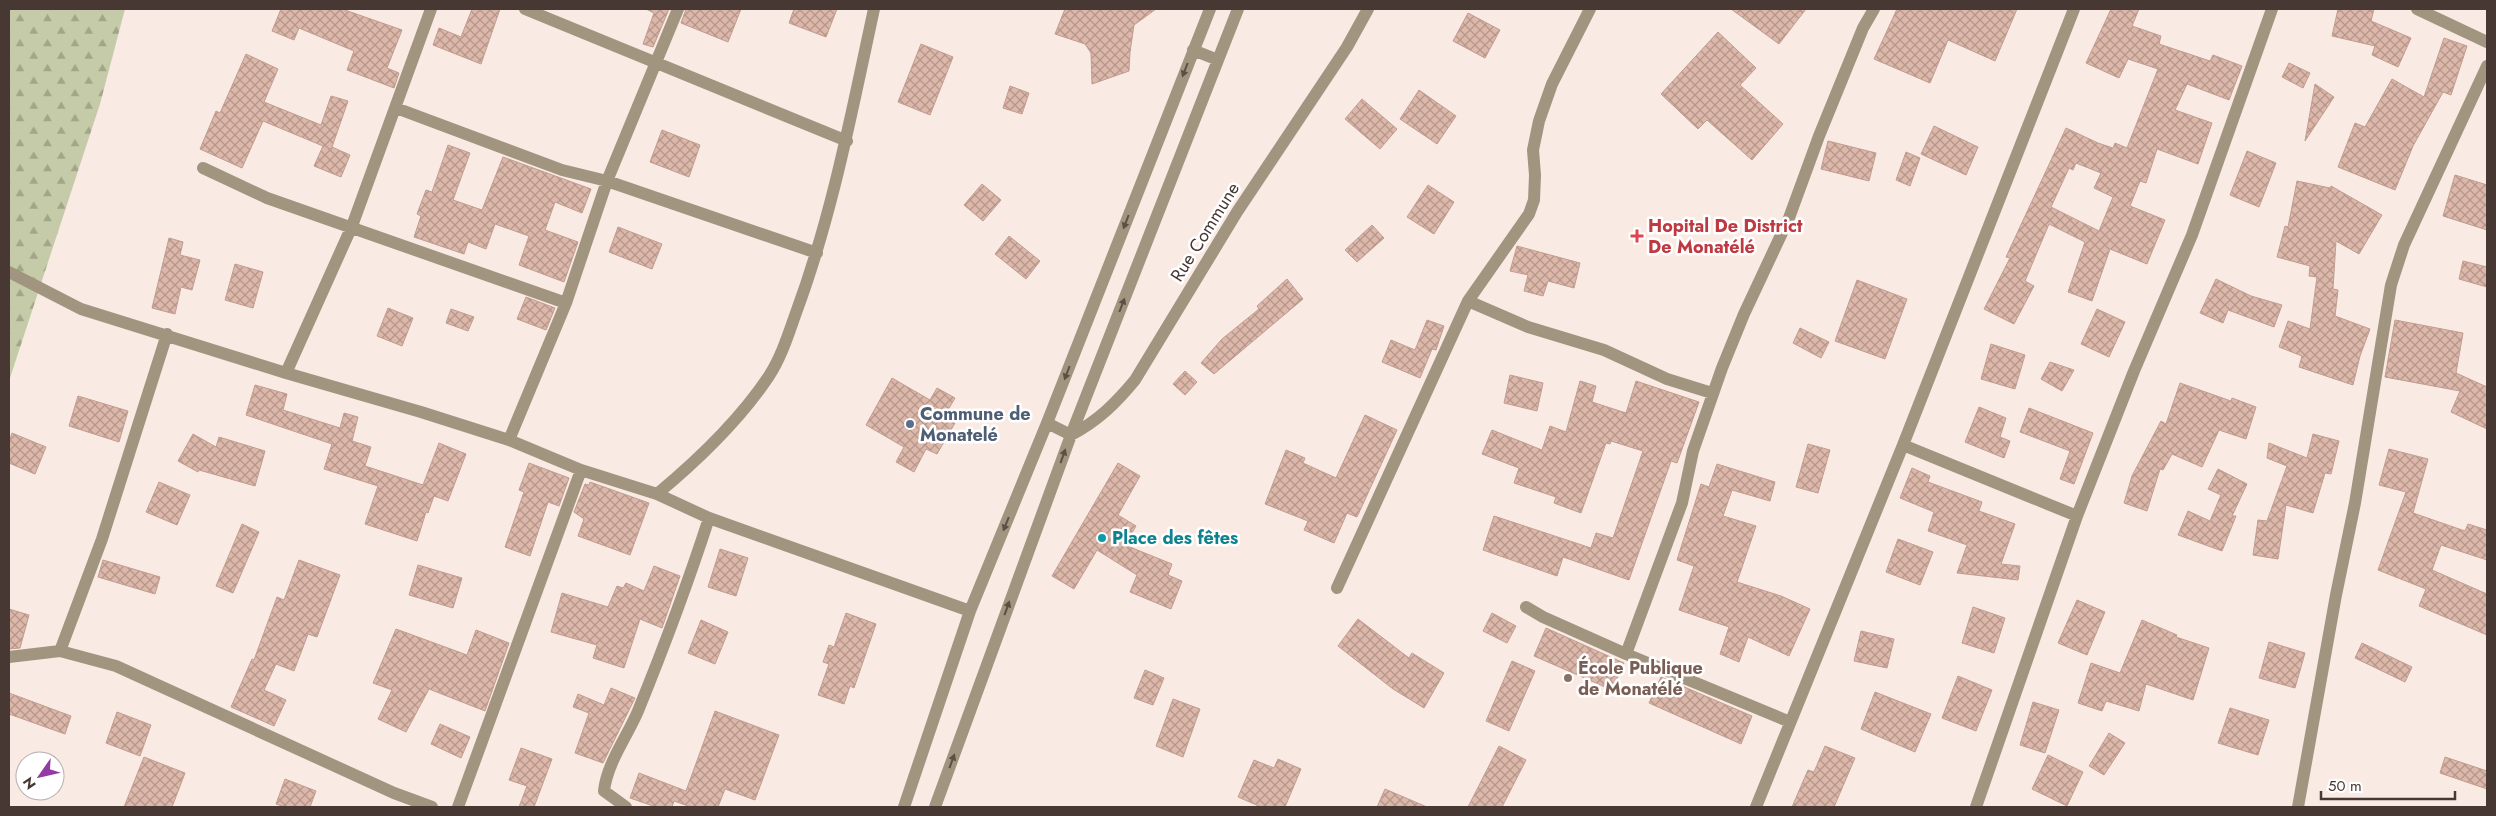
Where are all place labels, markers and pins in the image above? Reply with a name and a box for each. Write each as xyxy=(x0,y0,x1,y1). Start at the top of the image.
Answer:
place label: Hopital De District De Monatélé xyxy=(1648,213,1803,260)
marker: Hopital De District De Monatélé xyxy=(1630,229,1644,243)
place label: Commune de Monatelé xyxy=(920,401,1031,448)
marker: Commune de Monatelé xyxy=(904,418,916,430)
place label: Place des fêtes xyxy=(1112,525,1238,551)
marker: Place des fêtes xyxy=(1096,532,1108,544)
place label: École Publique de Monatélé xyxy=(1578,655,1703,702)
marker: École Publique de Monatélé xyxy=(1562,672,1574,684)

